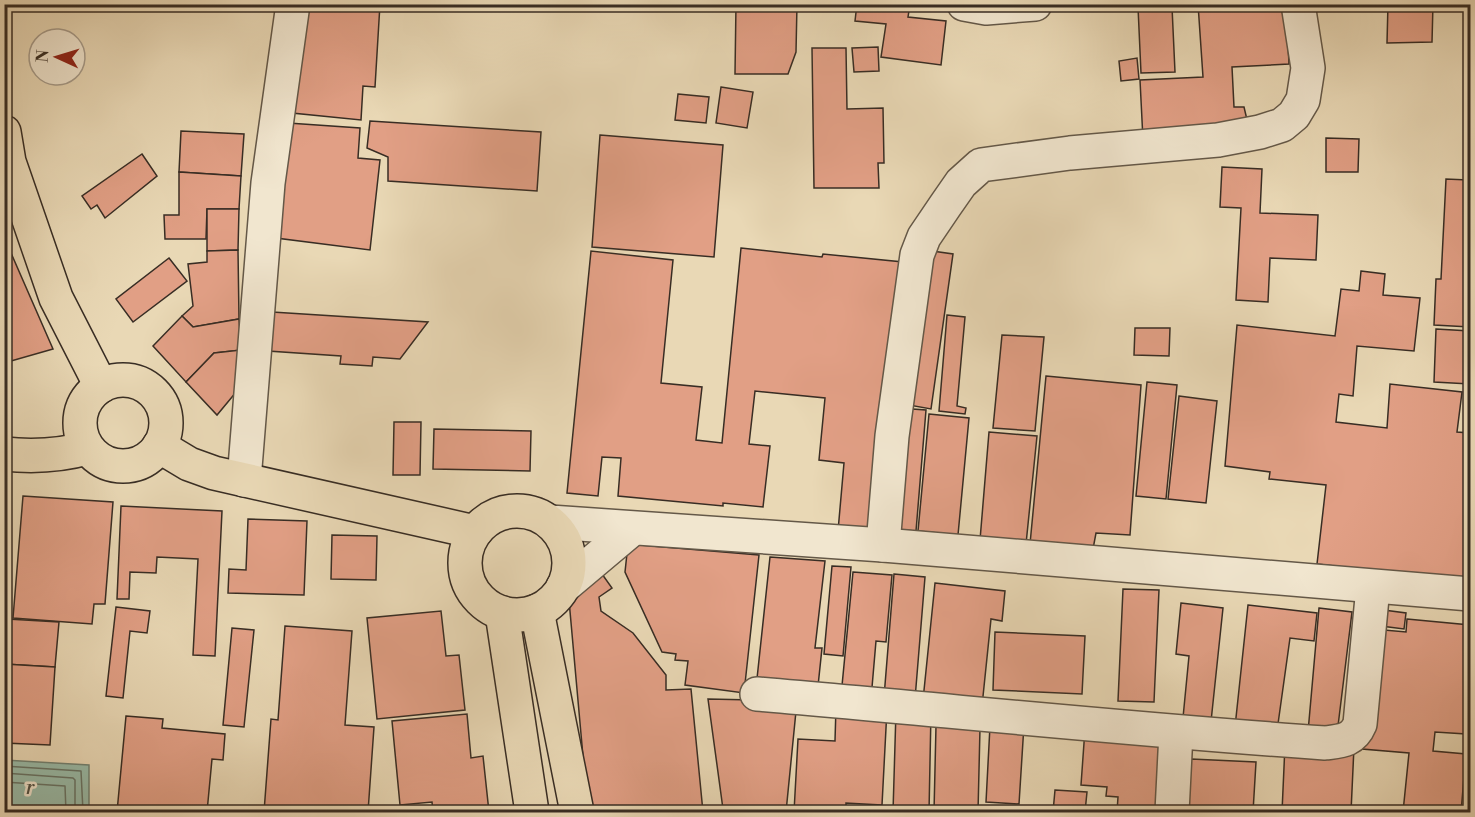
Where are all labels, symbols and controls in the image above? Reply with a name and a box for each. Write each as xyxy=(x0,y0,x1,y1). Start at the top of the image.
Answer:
north arrow xyxy=(27,27,87,87)
text: N xyxy=(33,49,53,63)
water label: r xyxy=(26,775,36,801)

